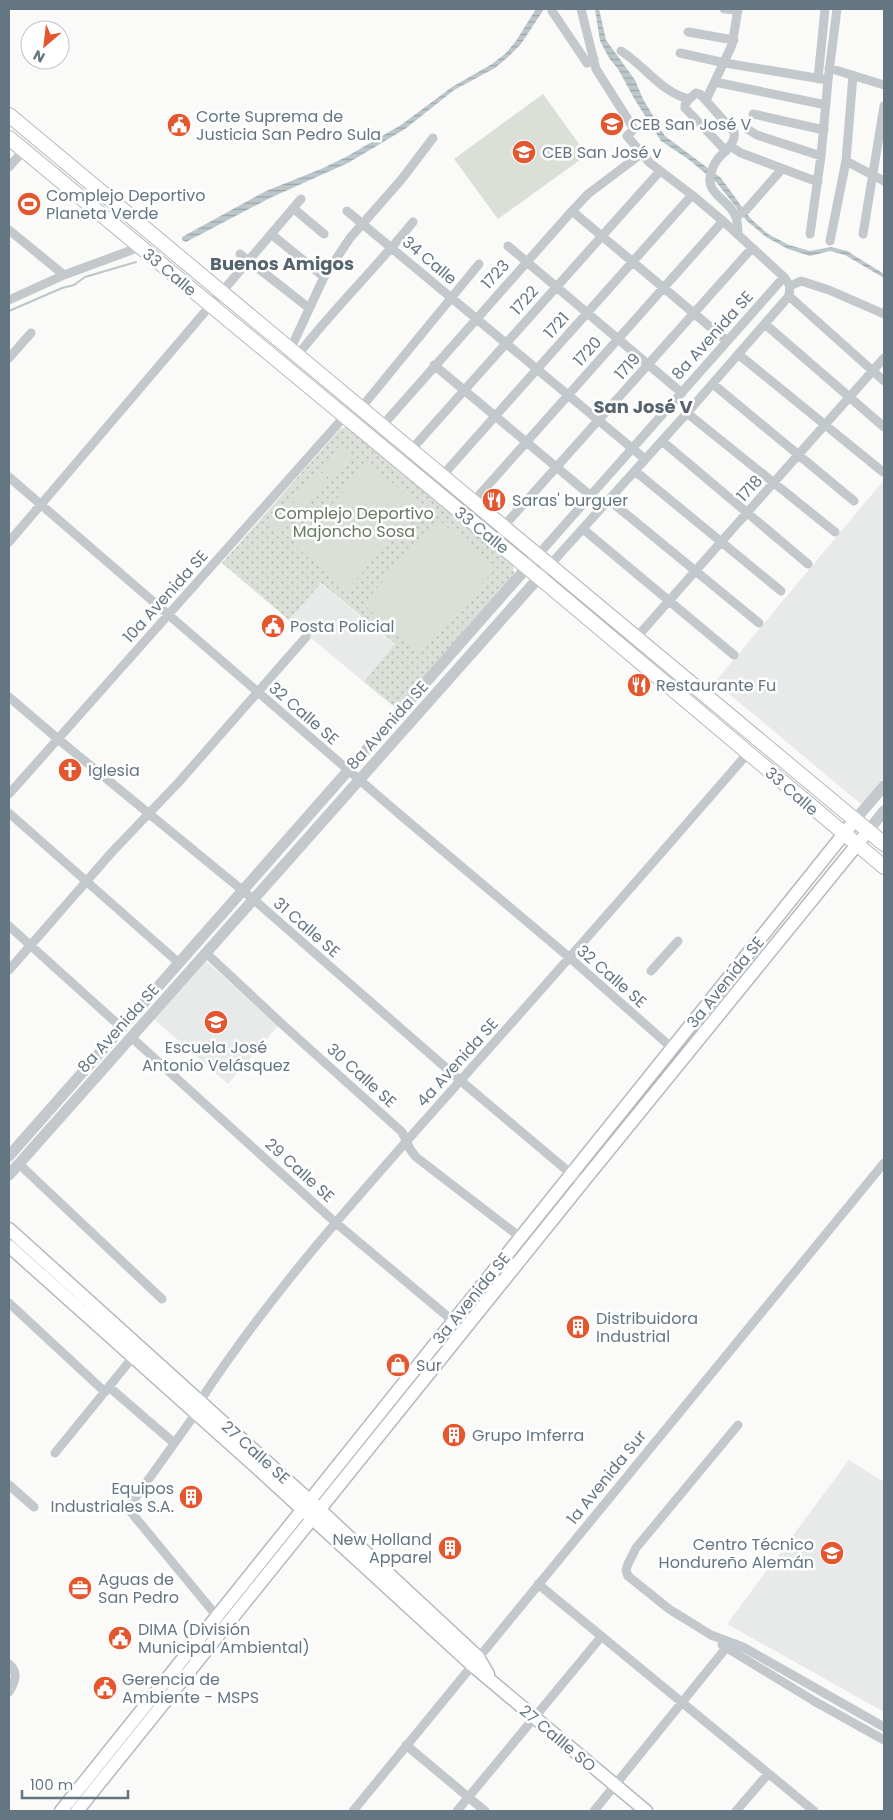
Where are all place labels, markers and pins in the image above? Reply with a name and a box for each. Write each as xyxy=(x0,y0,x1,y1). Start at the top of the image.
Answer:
place label: Corte Suprema de Justicia San Pedro Sula xyxy=(196,105,381,146)
school or university icon: CEB San José V xyxy=(599,111,625,137)
public building icon: Corte Suprema de Justicia San Pedro Sula xyxy=(166,112,192,138)
place label: CEB San José V xyxy=(630,113,752,136)
school or university icon: CEB San José v xyxy=(511,139,537,165)
place label: CEB San José v xyxy=(542,141,662,164)
place label: Complejo Deportivo Planeta Verde xyxy=(46,184,205,225)
sports icon: Complejo Deportivo Planeta Verde xyxy=(16,191,42,217)
restaurant icon: Saras' burguer xyxy=(481,487,507,513)
place label: Saras' burguer xyxy=(512,489,628,512)
public building icon: Posta Policial xyxy=(260,613,286,639)
place label: Posta Policial xyxy=(290,615,395,638)
restaurant icon: Restaurante Fu xyxy=(626,672,652,698)
place label: Restaurante Fu xyxy=(656,674,776,697)
church icon: Iglesia xyxy=(57,757,83,783)
place label: Iglesia xyxy=(88,759,140,782)
school or university icon: Escuela José Antonio Velásquez xyxy=(203,1009,229,1035)
place label: Escuela José Antonio Velásquez xyxy=(142,1036,290,1077)
place label: Distribuidora Industrial xyxy=(596,1307,698,1348)
building icon: Distribuidora Industrial xyxy=(565,1314,591,1340)
shop icon: Sur xyxy=(385,1352,411,1378)
place label: Sur xyxy=(416,1354,442,1377)
building icon: Grupo Imferra xyxy=(441,1422,467,1448)
place label: Grupo Imferra xyxy=(472,1424,584,1447)
place label: Equipos Industriales S.A. xyxy=(50,1477,174,1518)
building icon: Equipos Industriales S.A. xyxy=(178,1484,204,1510)
place label: New Holland Apparel xyxy=(332,1528,432,1569)
place label: Centro Técnico Hondureño Alemán xyxy=(659,1533,814,1574)
building icon: New Holland Apparel xyxy=(437,1535,463,1561)
school or university icon: Centro Técnico Hondureño Alemán xyxy=(819,1540,845,1566)
place label: Aguas de San Pedro xyxy=(98,1568,179,1609)
office icon: Aguas de San Pedro xyxy=(67,1575,93,1601)
place label: DIMA (División Municipal Ambiental) xyxy=(138,1618,310,1659)
public building icon: DIMA (División Municipal Ambiental) xyxy=(107,1625,133,1651)
place label: Gerencia de Ambiente - MSPS xyxy=(122,1668,259,1709)
public building icon: Gerencia de Ambiente - MSPS xyxy=(92,1675,118,1701)

